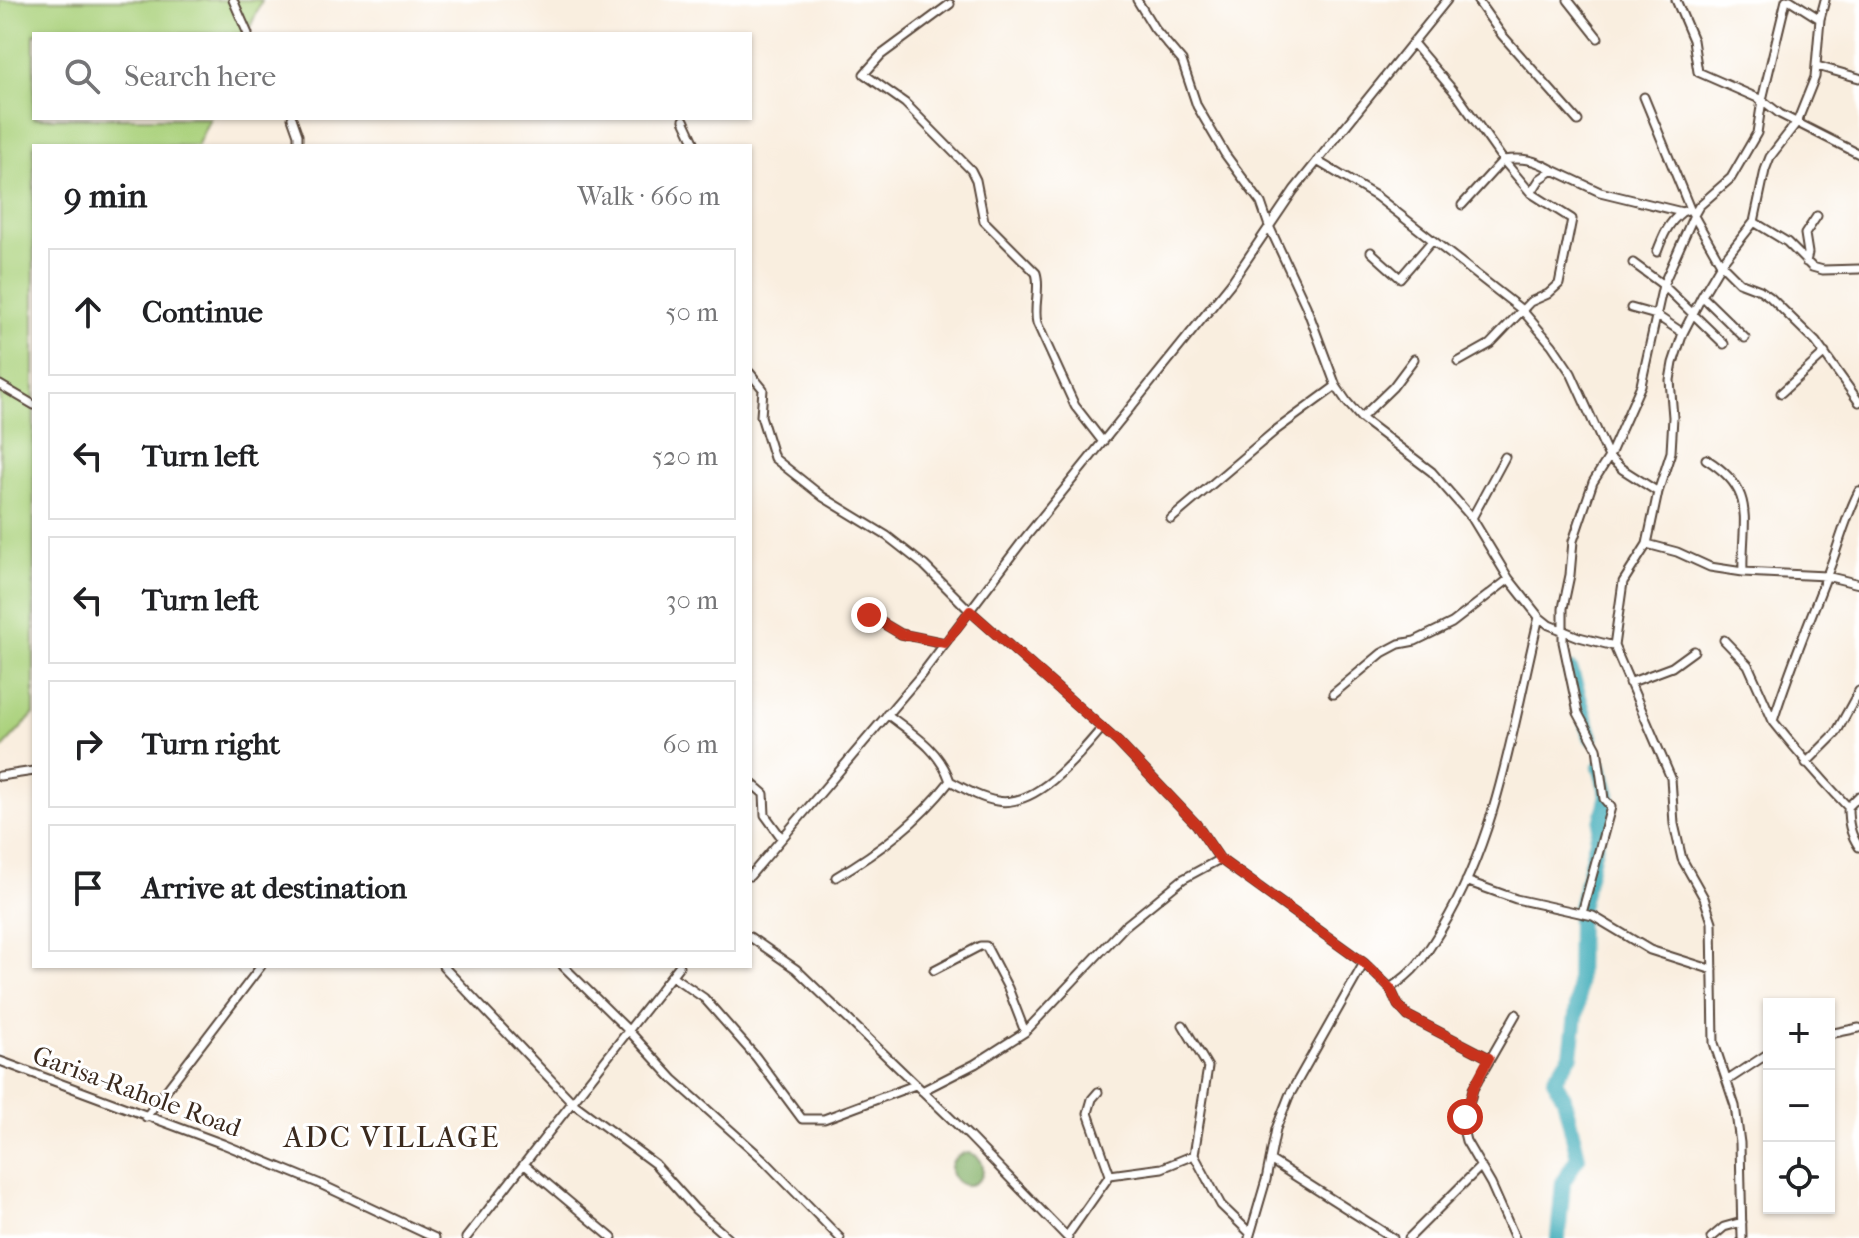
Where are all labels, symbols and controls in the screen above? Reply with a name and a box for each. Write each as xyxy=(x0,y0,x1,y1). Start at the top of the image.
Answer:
search box xyxy=(32,32,752,120)
icon: search xyxy=(60,54,104,98)
text: Search here xyxy=(124,59,276,94)
text: 9 min xyxy=(64,176,147,216)
text: Walk · 660 m xyxy=(578,181,720,212)
icon: ahead xyxy=(66,290,110,334)
text: Continue xyxy=(142,295,263,330)
text: 50 m xyxy=(665,297,718,328)
icon: left xyxy=(66,434,110,478)
text: Turn left xyxy=(142,439,259,474)
text: 520 m xyxy=(652,441,718,472)
icon: left xyxy=(66,578,110,622)
text: Turn left xyxy=(142,583,259,618)
text: 30 m xyxy=(666,585,718,616)
route end xyxy=(851,597,887,633)
icon: right xyxy=(66,722,110,766)
text: Turn right xyxy=(142,727,280,762)
text: 60 m xyxy=(662,729,718,760)
icon: arrive xyxy=(66,866,110,910)
text: Arrive at destination xyxy=(142,871,407,906)
map controls xyxy=(1763,998,1835,1214)
button: + xyxy=(1763,998,1835,1070)
street label: Garisa-Rahole Road xyxy=(28,1039,246,1144)
button: − xyxy=(1763,1070,1835,1142)
route start xyxy=(1447,1099,1483,1135)
district label: ADC VILLAGE xyxy=(282,1120,501,1155)
button: locate xyxy=(1763,1142,1835,1214)

